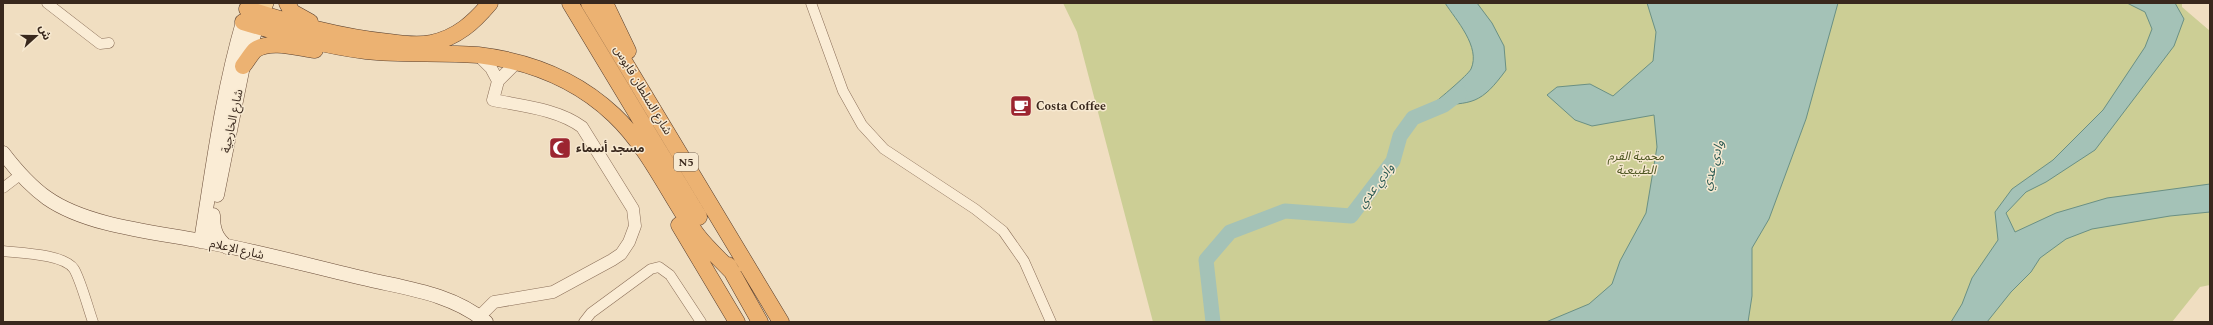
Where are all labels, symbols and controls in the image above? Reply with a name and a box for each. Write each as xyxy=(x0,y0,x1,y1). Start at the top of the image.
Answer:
north arrow xyxy=(16,16,56,56)
text: ش xyxy=(34,23,56,43)
street label: شارع السلطان قابوس xyxy=(608,42,677,139)
street label: شارع الخارجية xyxy=(216,87,249,155)
cafe icon: Costa Coffee xyxy=(1008,93,1034,119)
place label: Costa Coffee xyxy=(1036,97,1106,116)
mosque icon: مسجد أسماء xyxy=(547,135,573,161)
water label: وادي عدي xyxy=(1696,138,1730,193)
place label: مسجد أسماء xyxy=(576,139,645,158)
park label: محمية القرم الطبيعية xyxy=(1607,147,1665,180)
road number: N5 xyxy=(674,153,698,171)
water label: وادي عدي xyxy=(1352,159,1399,212)
street label: شارع الإعلام xyxy=(208,234,266,265)

